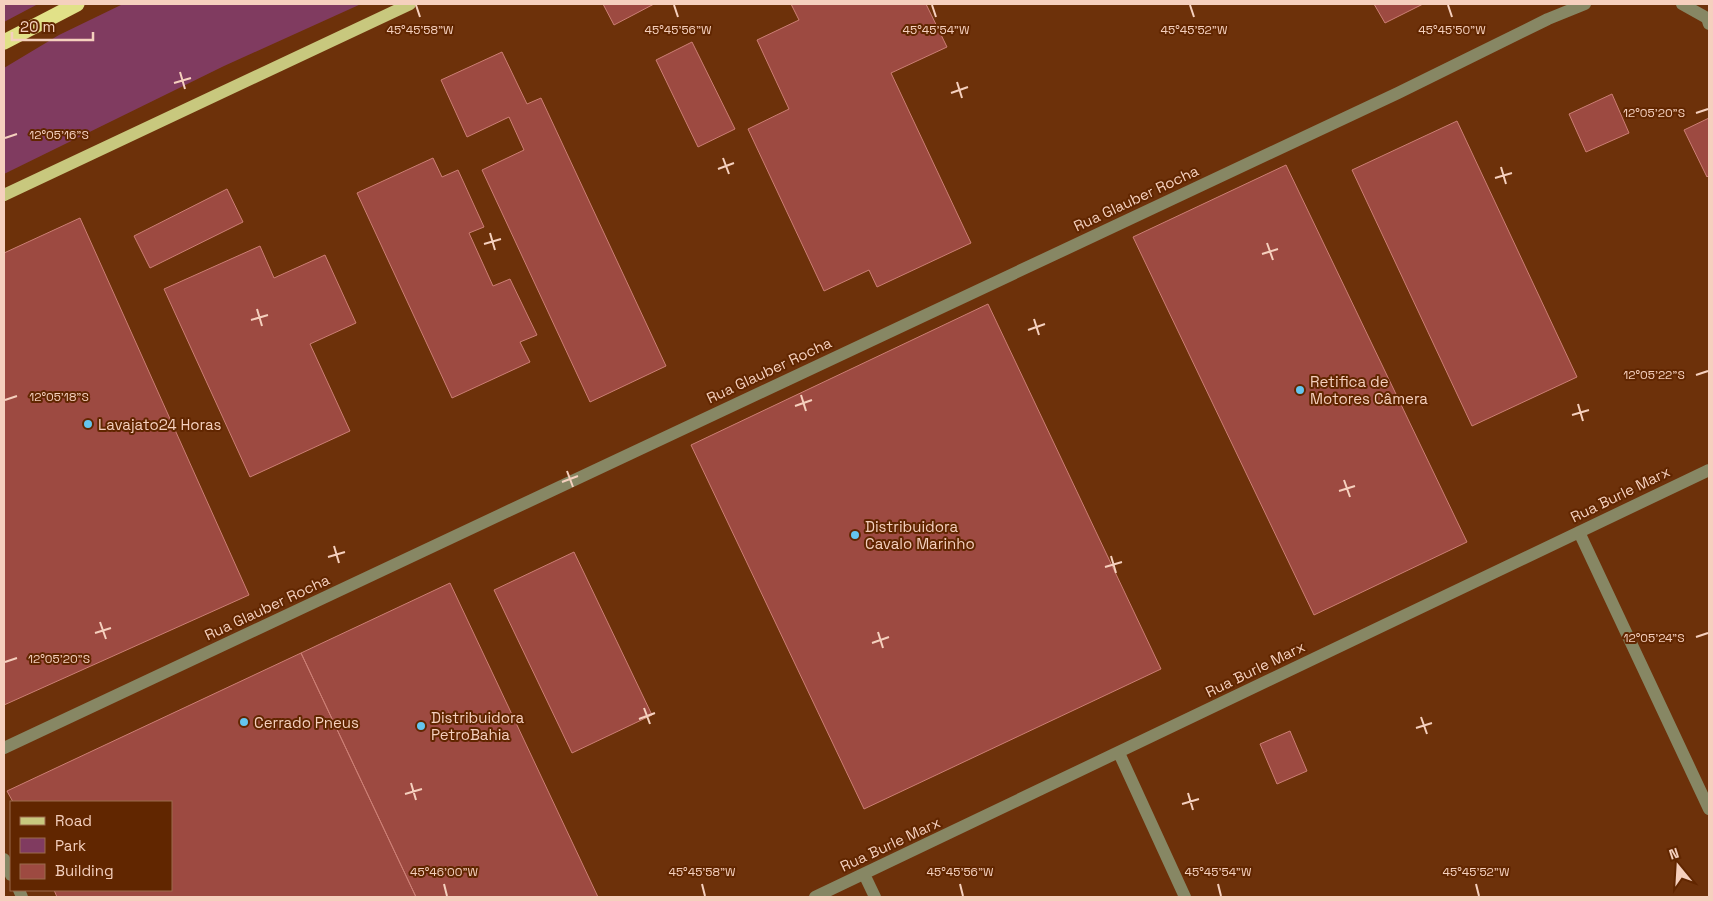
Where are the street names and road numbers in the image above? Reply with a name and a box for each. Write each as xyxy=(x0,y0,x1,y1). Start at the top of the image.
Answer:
street label: Rua Glauber Rocha xyxy=(1070,161,1202,235)
street label: Rua Glauber Rocha xyxy=(703,333,835,407)
street label: Rua Burle Marx xyxy=(1567,462,1673,526)
street label: Rua Glauber Rocha xyxy=(201,570,333,644)
street label: Rua Burle Marx xyxy=(1202,637,1308,701)
street label: Rua Burle Marx xyxy=(837,812,943,876)

